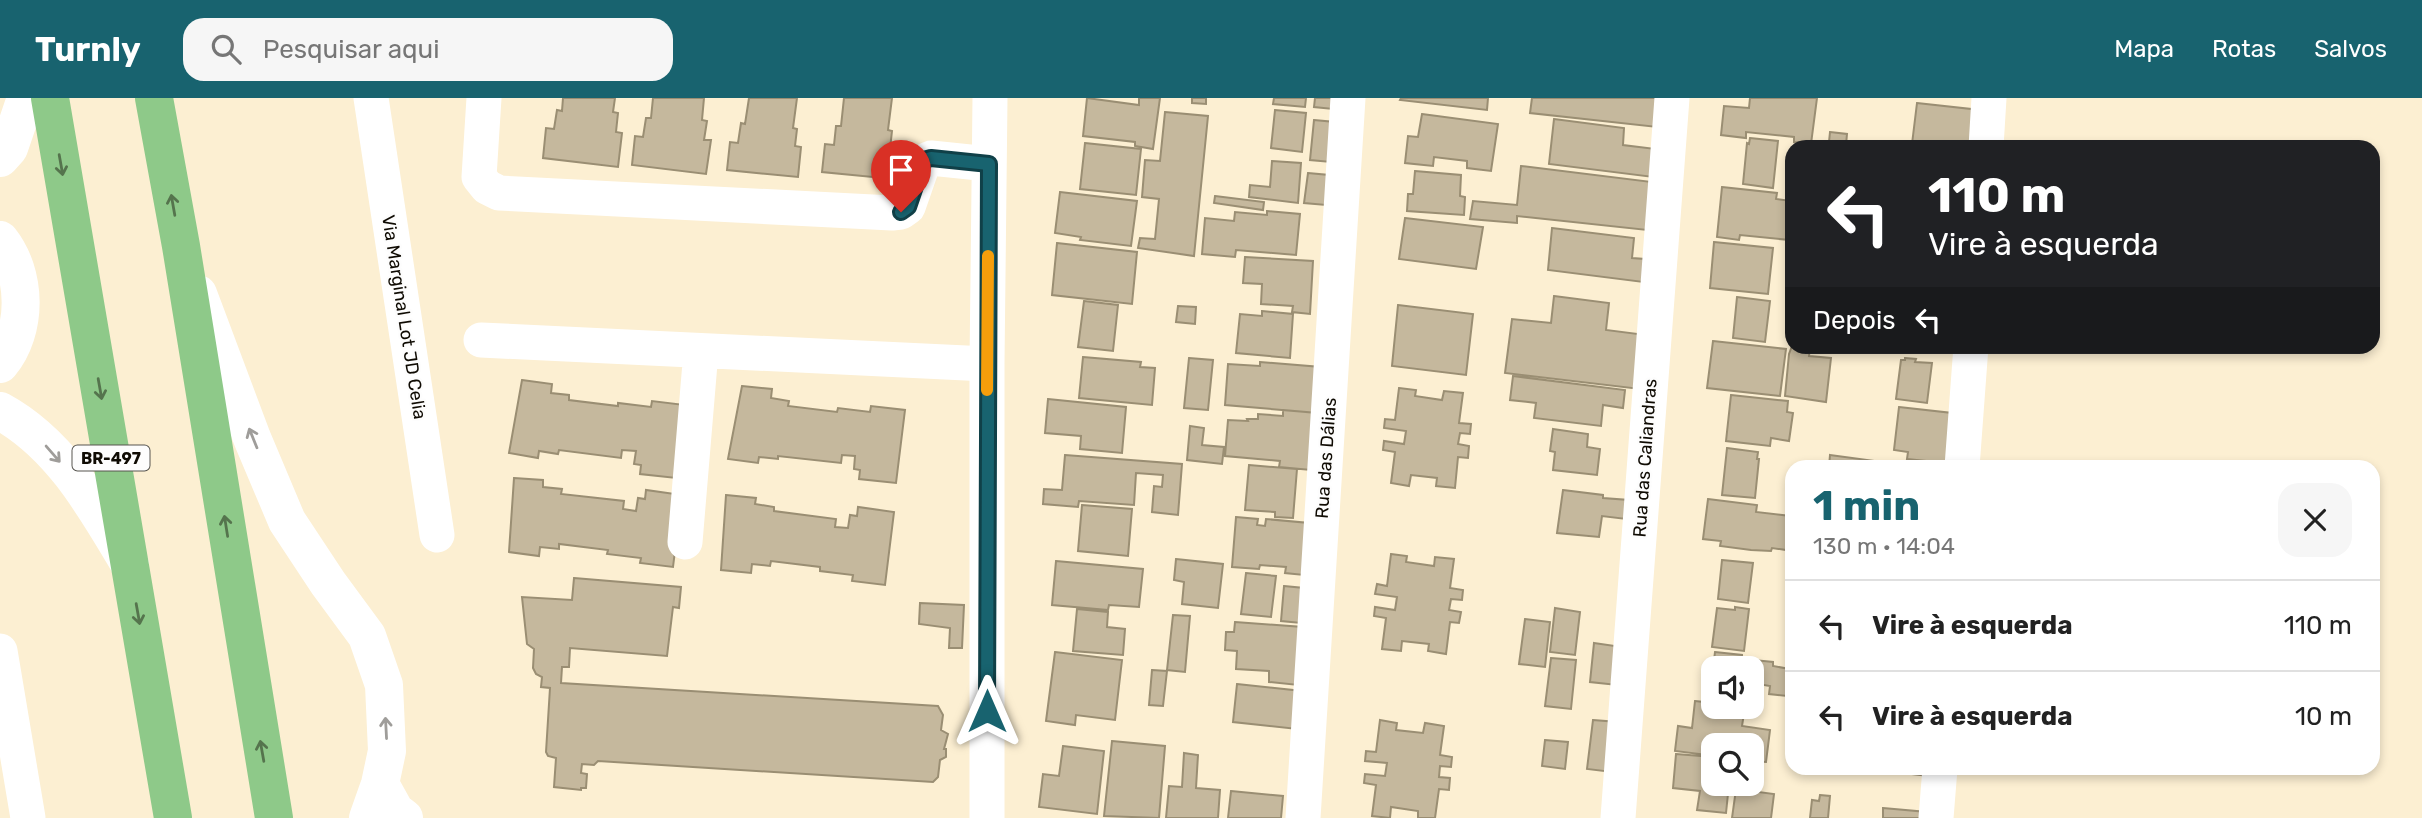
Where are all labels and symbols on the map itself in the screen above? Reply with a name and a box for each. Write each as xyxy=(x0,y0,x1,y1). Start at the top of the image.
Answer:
pin xyxy=(871,140,931,212)
one-way arrow xyxy=(55,153,68,176)
one-way arrow xyxy=(166,194,179,217)
street label: Via Marginal Lot JD Celia xyxy=(377,213,431,421)
one-way arrow xyxy=(94,378,107,400)
street label: Rua das Caliandras xyxy=(1628,378,1662,538)
street label: Rua das Dálias xyxy=(1311,397,1341,519)
one-way arrow xyxy=(245,427,258,449)
one-way arrow xyxy=(45,444,61,462)
road number: BR-497 xyxy=(72,446,150,470)
one-way arrow xyxy=(219,515,232,538)
one-way arrow xyxy=(132,602,145,625)
position arrow xyxy=(950,674,1024,748)
one-way arrow xyxy=(380,717,393,740)
one-way arrow xyxy=(255,740,268,763)

